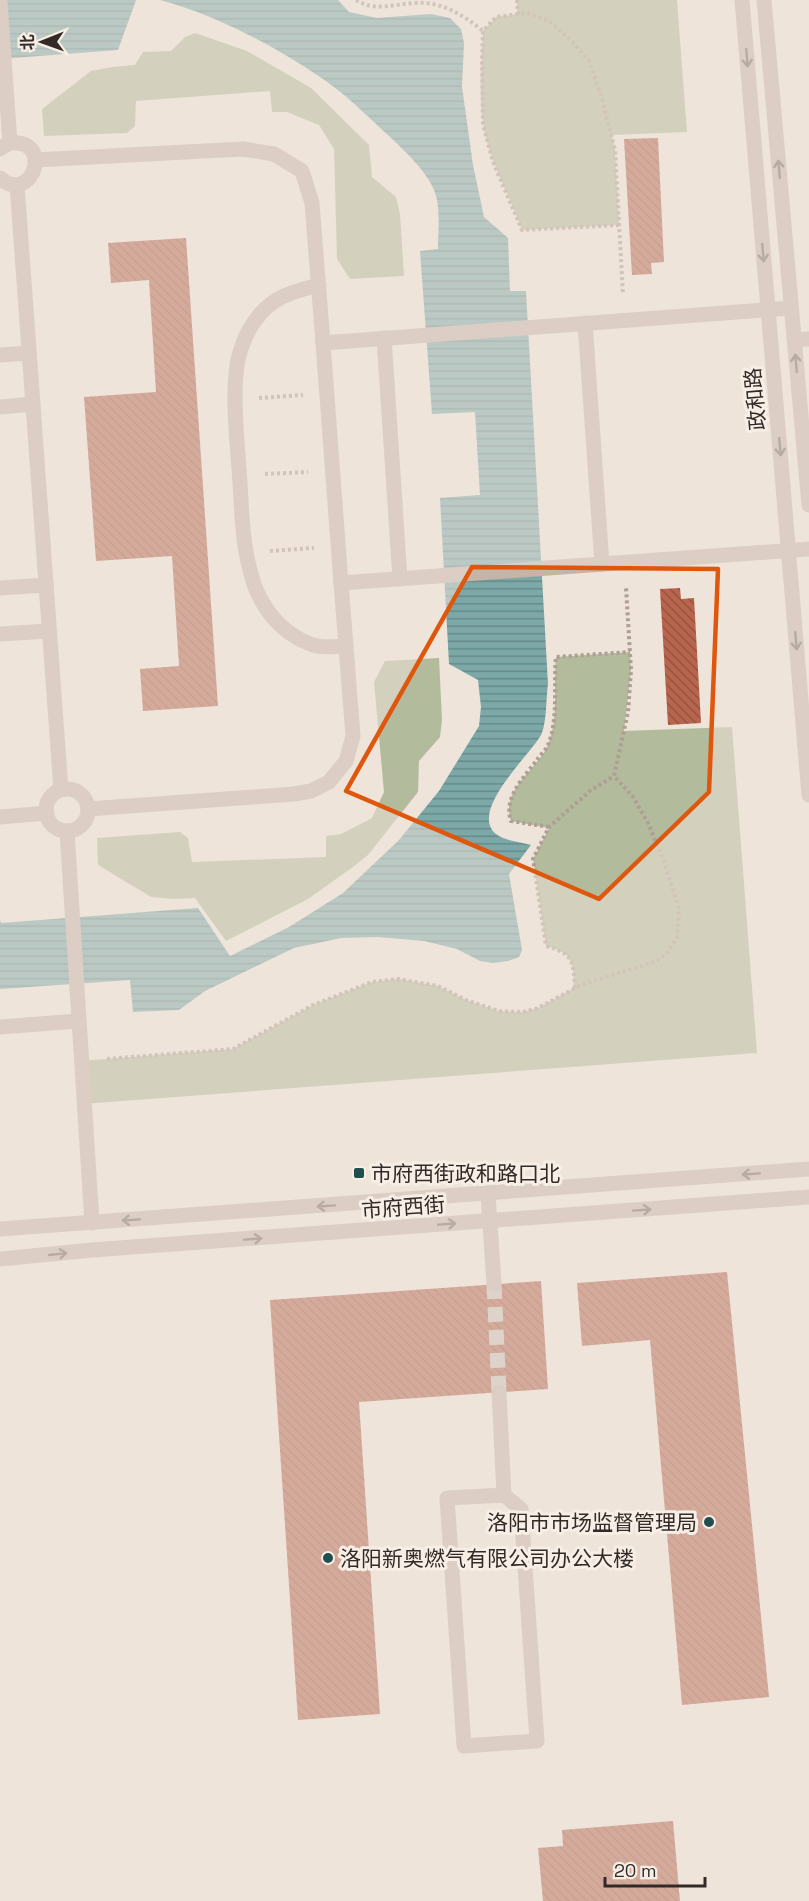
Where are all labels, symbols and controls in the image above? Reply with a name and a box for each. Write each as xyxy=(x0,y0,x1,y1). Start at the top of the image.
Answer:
north arrow xyxy=(12,12,72,72)
text: 北 xyxy=(17,34,38,50)
one-way arrow xyxy=(742,48,753,68)
one-way arrow xyxy=(773,160,784,180)
one-way arrow xyxy=(758,242,769,262)
one-way arrow xyxy=(790,354,801,374)
street label: 政和路 xyxy=(739,366,771,432)
one-way arrow xyxy=(775,436,786,456)
one-way arrow xyxy=(791,631,802,651)
place label: 市府西街政和路口北 xyxy=(371,1160,560,1187)
marker: 市府西街政和路口北 xyxy=(352,1166,366,1180)
one-way arrow xyxy=(741,1169,761,1180)
street label: 市府西街 xyxy=(360,1191,446,1223)
one-way arrow xyxy=(316,1200,336,1211)
one-way arrow xyxy=(631,1204,651,1215)
one-way arrow xyxy=(122,1215,142,1226)
one-way arrow xyxy=(437,1219,457,1230)
one-way arrow xyxy=(242,1233,262,1244)
one-way arrow xyxy=(48,1248,68,1259)
place label: 洛阳市市场监督管理局 xyxy=(487,1509,697,1536)
marker: 洛阳市市场监督管理局 xyxy=(702,1515,716,1529)
place label: 洛阳新奥燃气有限公司办公大楼 xyxy=(340,1545,634,1572)
marker: 洛阳新奥燃气有限公司办公大楼 xyxy=(321,1551,335,1565)
scale bar xyxy=(605,1850,706,1888)
text: 20 m xyxy=(614,1859,657,1882)

